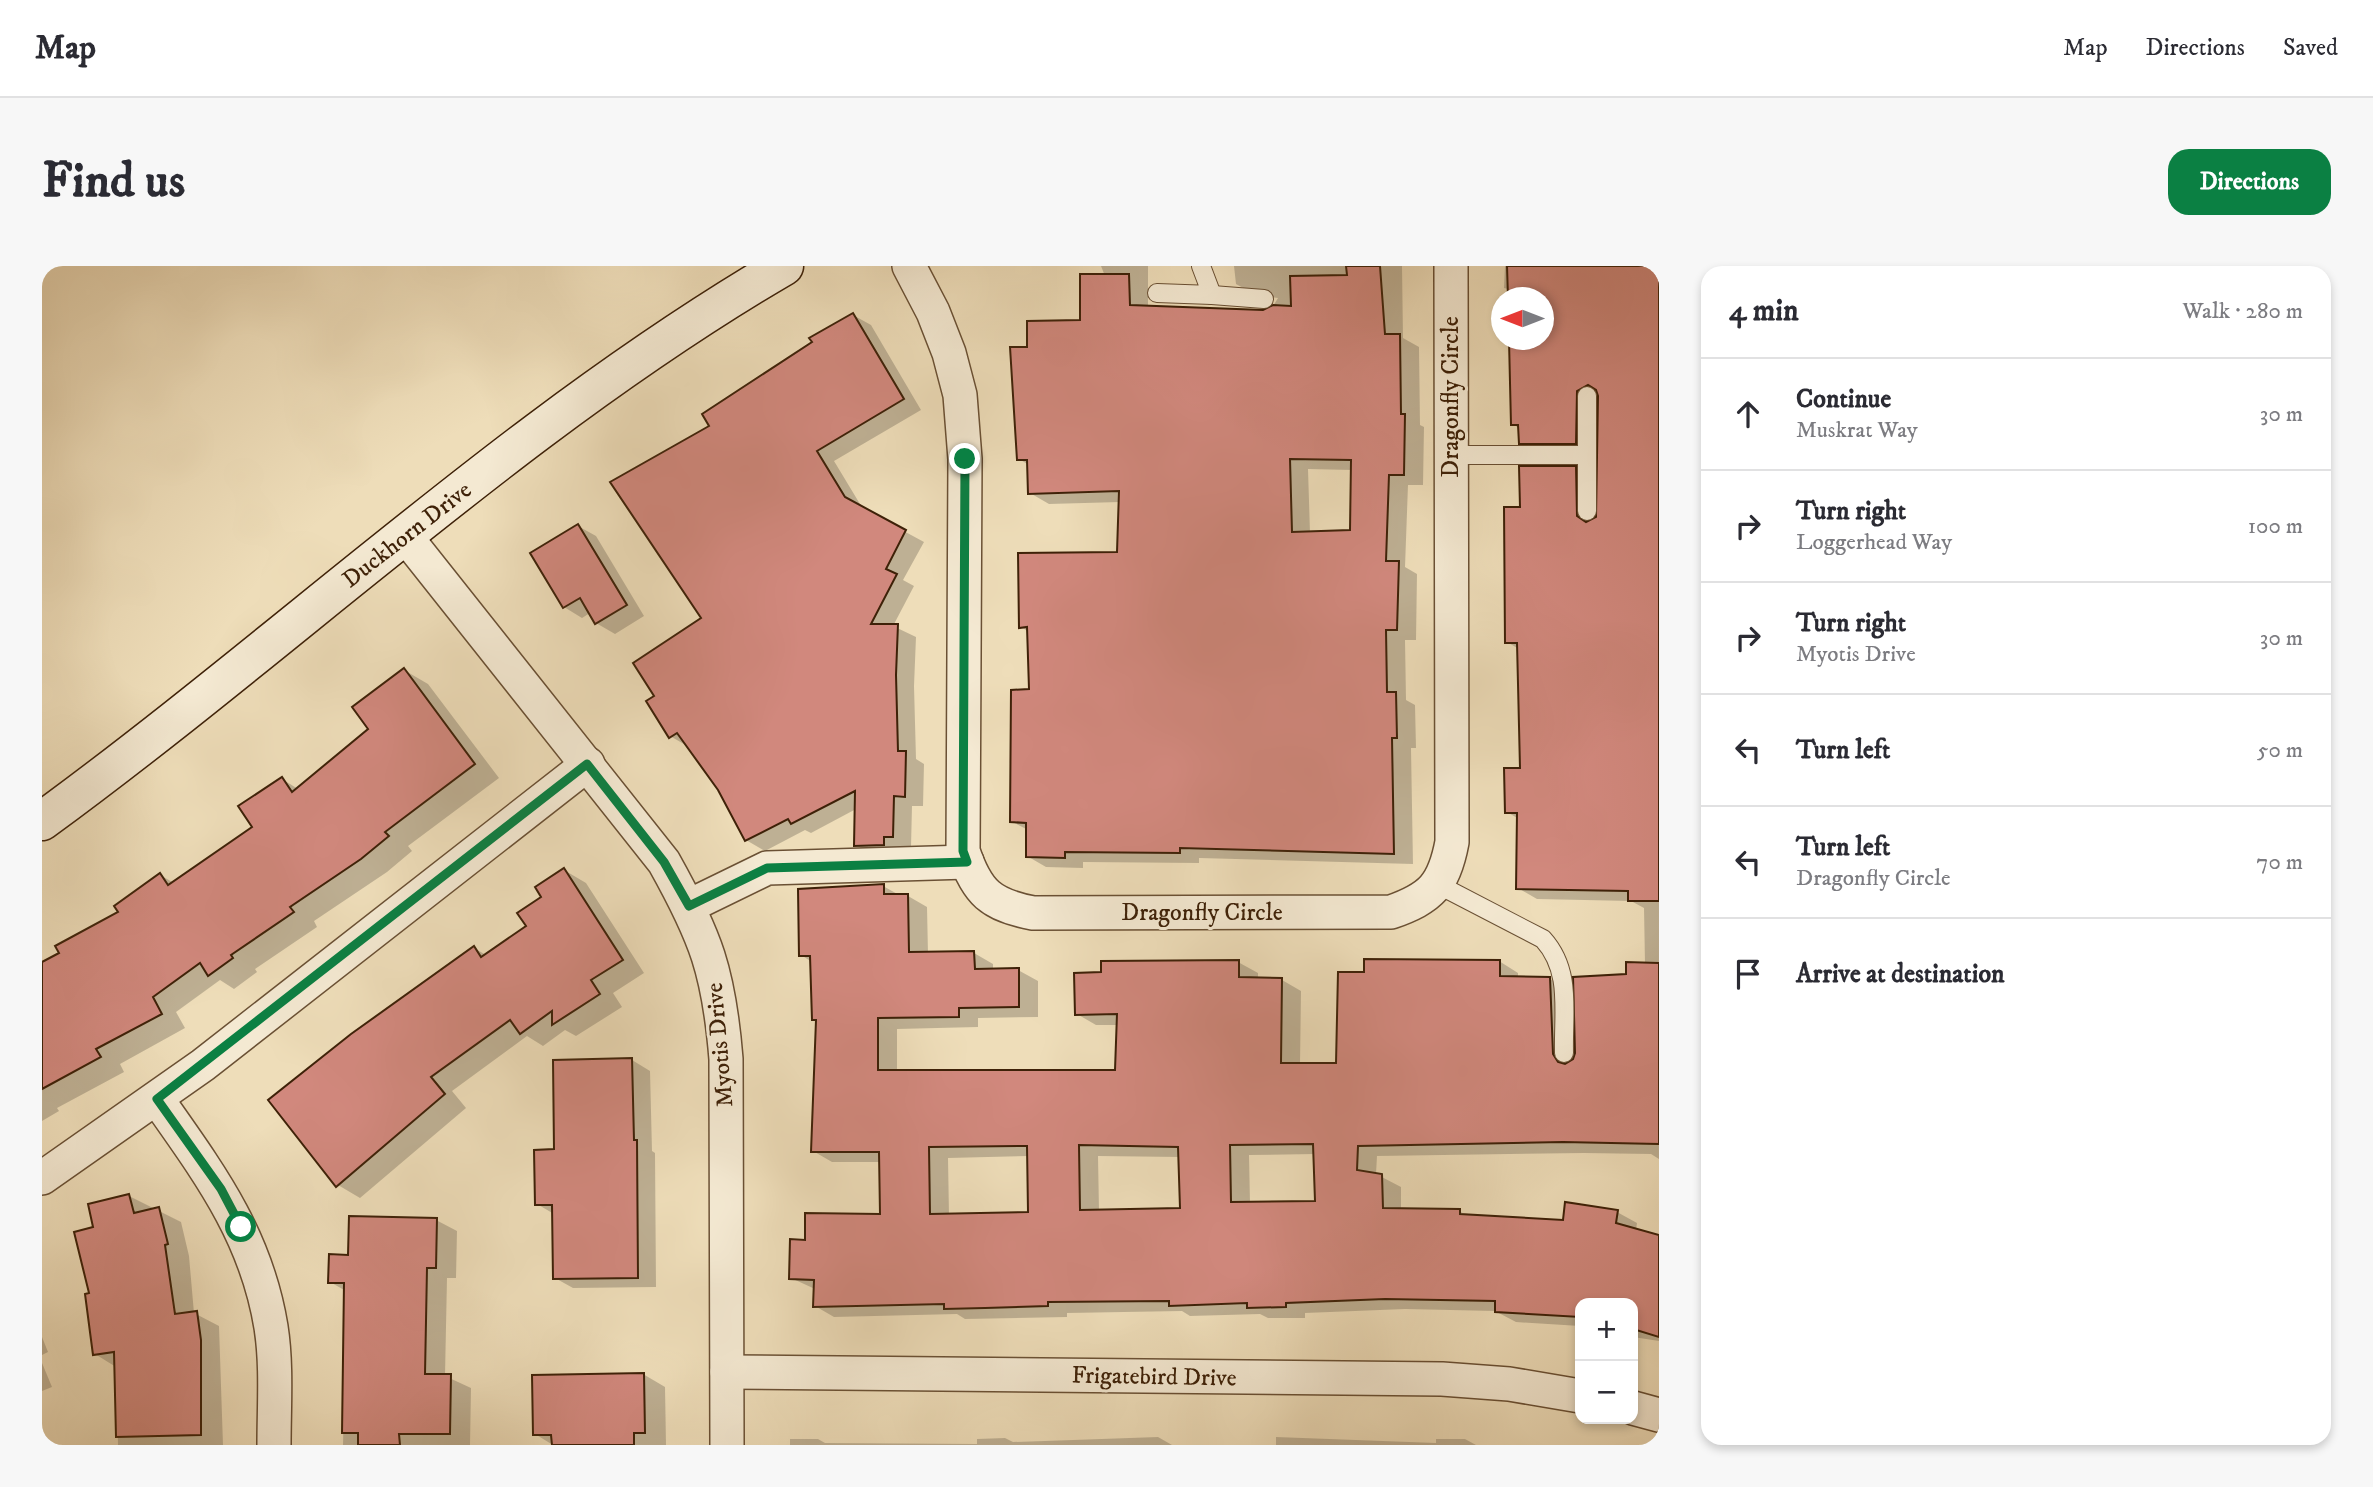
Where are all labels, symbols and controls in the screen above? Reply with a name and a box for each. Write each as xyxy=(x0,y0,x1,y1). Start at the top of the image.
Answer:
text: Map xyxy=(35,28,96,69)
text: Map xyxy=(2063,33,2108,63)
text: Directions xyxy=(2146,33,2245,63)
text: Saved xyxy=(2283,33,2338,63)
button: Directions xyxy=(2168,149,2331,215)
text: Find us xyxy=(42,151,185,213)
north arrow xyxy=(1491,287,1554,350)
text: 4 min xyxy=(1729,293,1799,330)
text: Walk · 280 m xyxy=(2182,297,2303,326)
street label: Dragonfly Circle xyxy=(1436,316,1466,478)
text: Continue xyxy=(1796,383,1891,416)
icon: ahead xyxy=(1729,395,1767,433)
text: 30 m xyxy=(2260,400,2303,429)
text: Muskrat Way xyxy=(1796,416,1918,445)
route end xyxy=(949,443,980,474)
street label: Duckhorn Drive xyxy=(336,475,478,595)
text: Turn right xyxy=(1796,495,1906,528)
icon: right xyxy=(1729,507,1767,545)
text: 100 m xyxy=(2248,512,2303,541)
text: Loggerhead Way xyxy=(1796,528,1952,557)
text: Turn right xyxy=(1796,607,1906,640)
icon: right xyxy=(1729,619,1767,657)
text: 30 m xyxy=(2260,624,2303,653)
text: Myotis Drive xyxy=(1796,640,1916,669)
icon: left xyxy=(1729,731,1767,769)
text: Turn left xyxy=(1796,734,1890,767)
text: 50 m xyxy=(2257,736,2303,765)
text: Turn left xyxy=(1796,831,1890,864)
icon: left xyxy=(1729,843,1767,881)
text: 70 m xyxy=(2256,848,2303,877)
text: Dragonfly Circle xyxy=(1796,864,1951,893)
street label: Dragonfly Circle xyxy=(1121,898,1283,928)
icon: arrive xyxy=(1729,955,1767,993)
text: Arrive at destination xyxy=(1796,958,2005,991)
street label: Myotis Drive xyxy=(700,981,740,1108)
route start xyxy=(225,1211,256,1242)
map controls xyxy=(1575,1298,1638,1424)
button: + xyxy=(1575,1298,1638,1361)
street label: Frigatebird Drive xyxy=(1071,1361,1237,1393)
button: − xyxy=(1575,1361,1638,1424)

